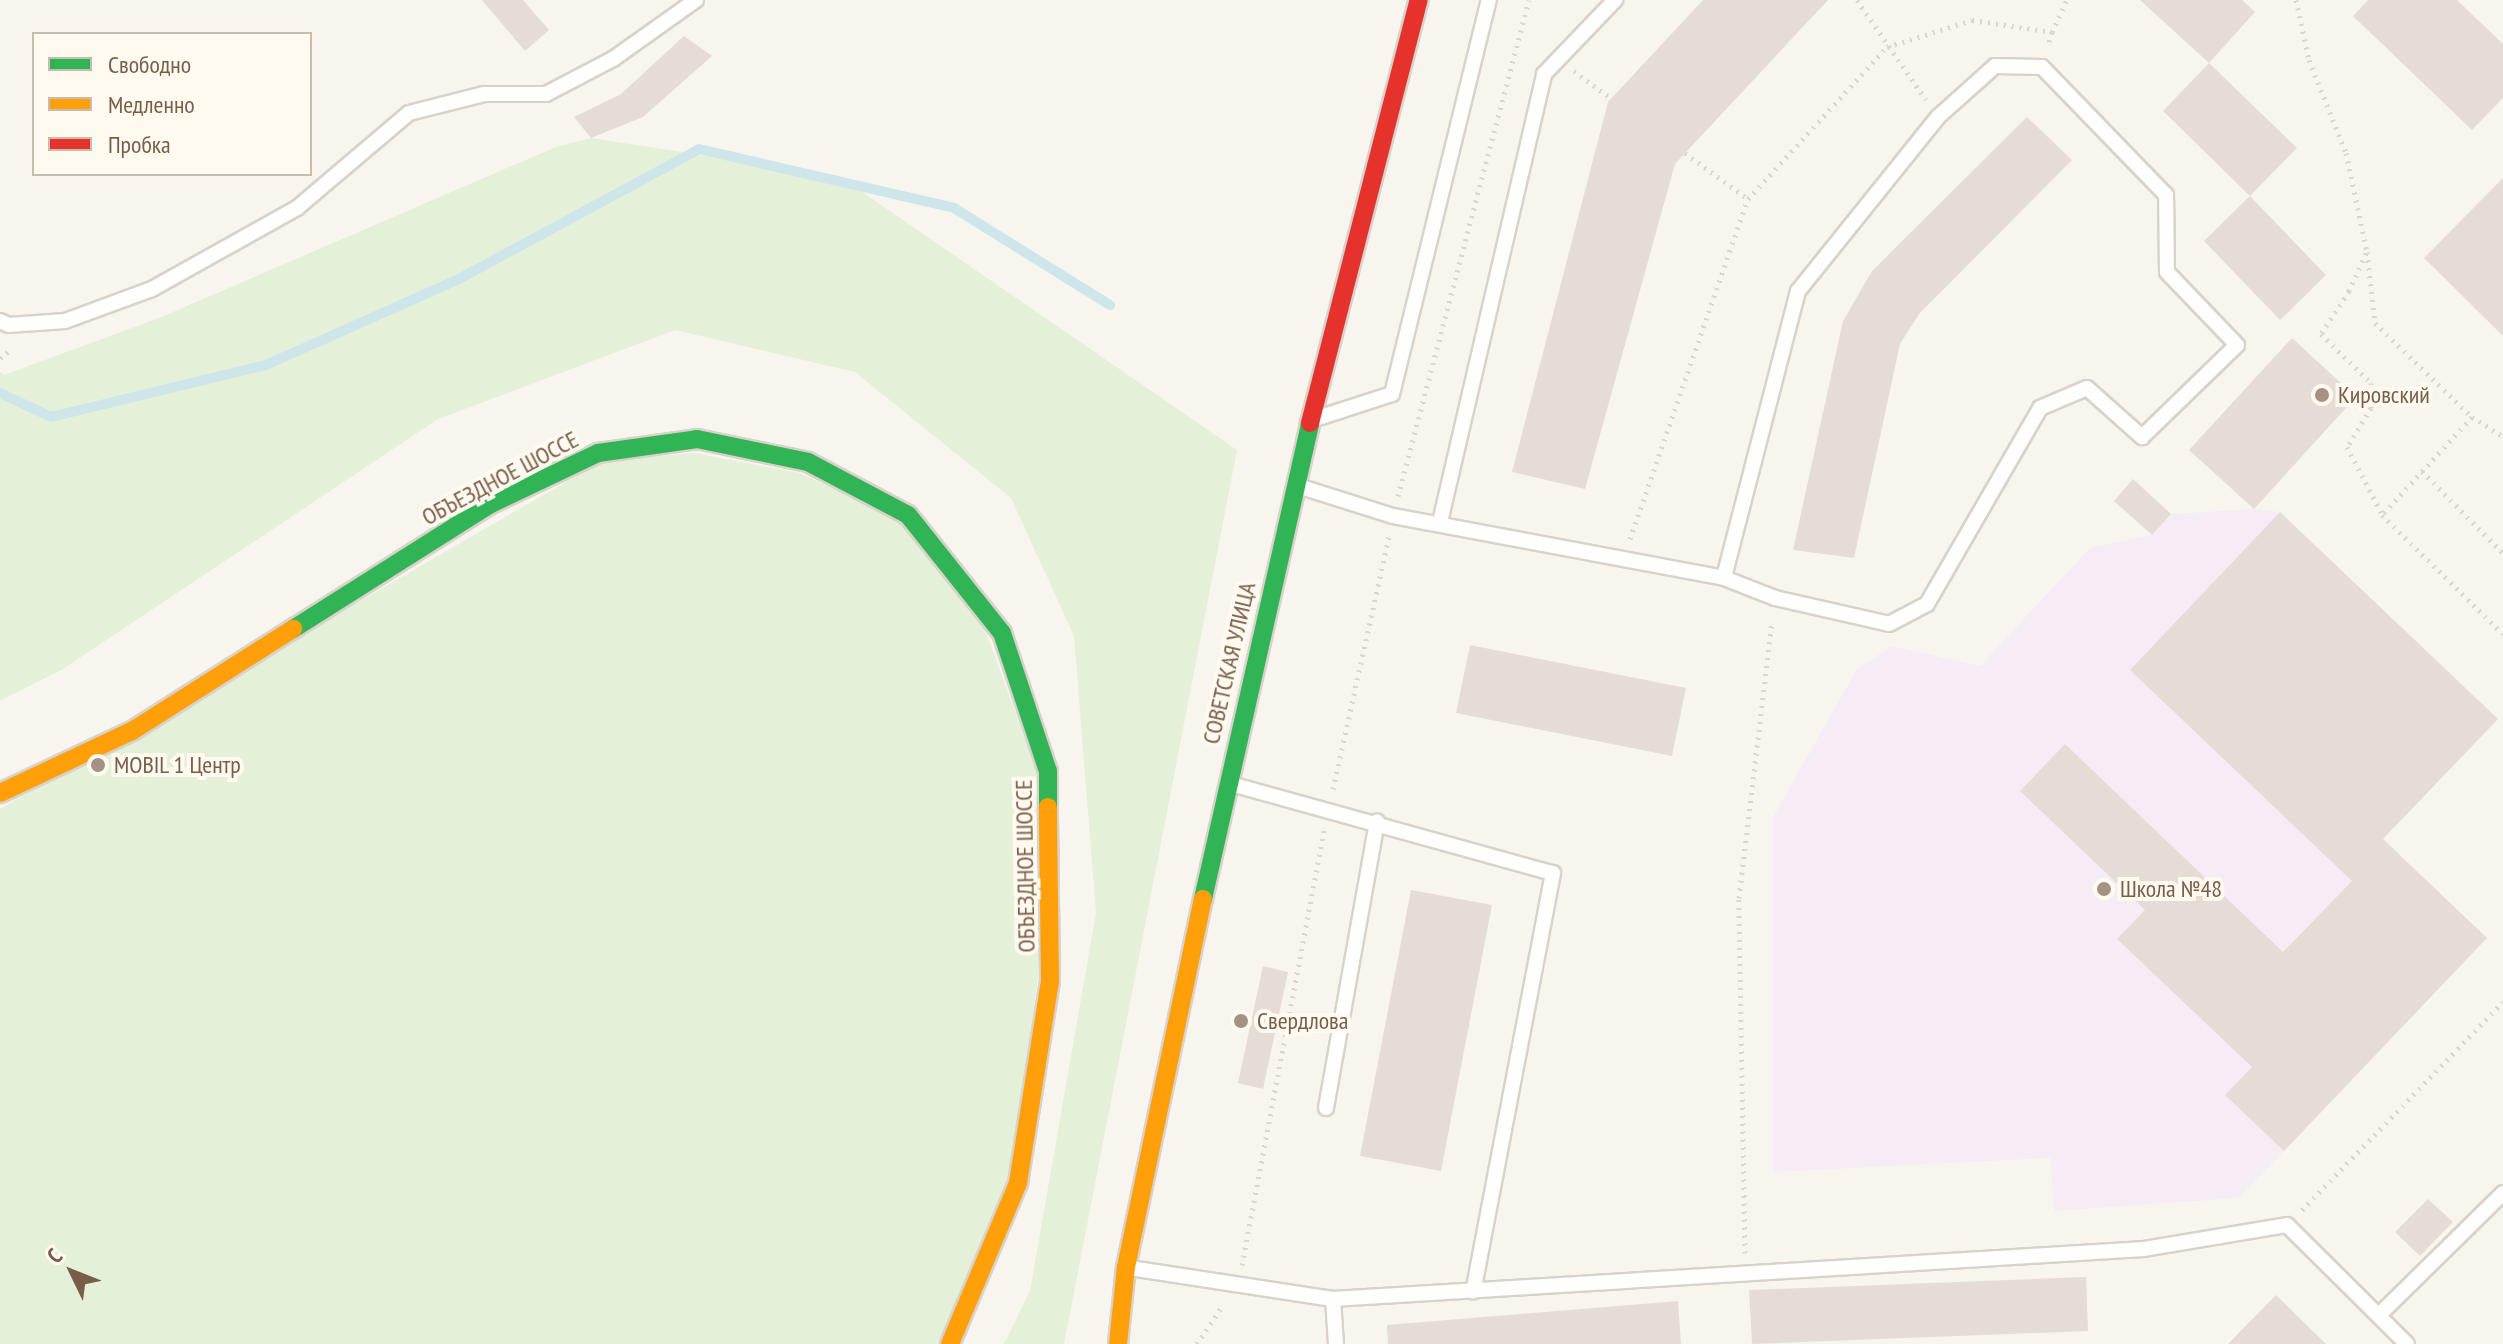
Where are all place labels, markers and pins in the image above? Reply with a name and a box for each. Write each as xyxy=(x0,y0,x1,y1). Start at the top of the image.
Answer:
place label: Кировский xyxy=(2338,381,2430,409)
marker: Кировский xyxy=(2313,386,2331,404)
place label: MOBIL 1 Центр xyxy=(114,751,242,779)
marker: MOBIL 1 Центр xyxy=(89,756,107,774)
place label: Школа №48 xyxy=(2120,875,2222,903)
marker: Школа №48 xyxy=(2095,880,2113,898)
place label: Свердлова xyxy=(1257,1007,1348,1035)
marker: Свердлова xyxy=(1232,1012,1250,1030)

